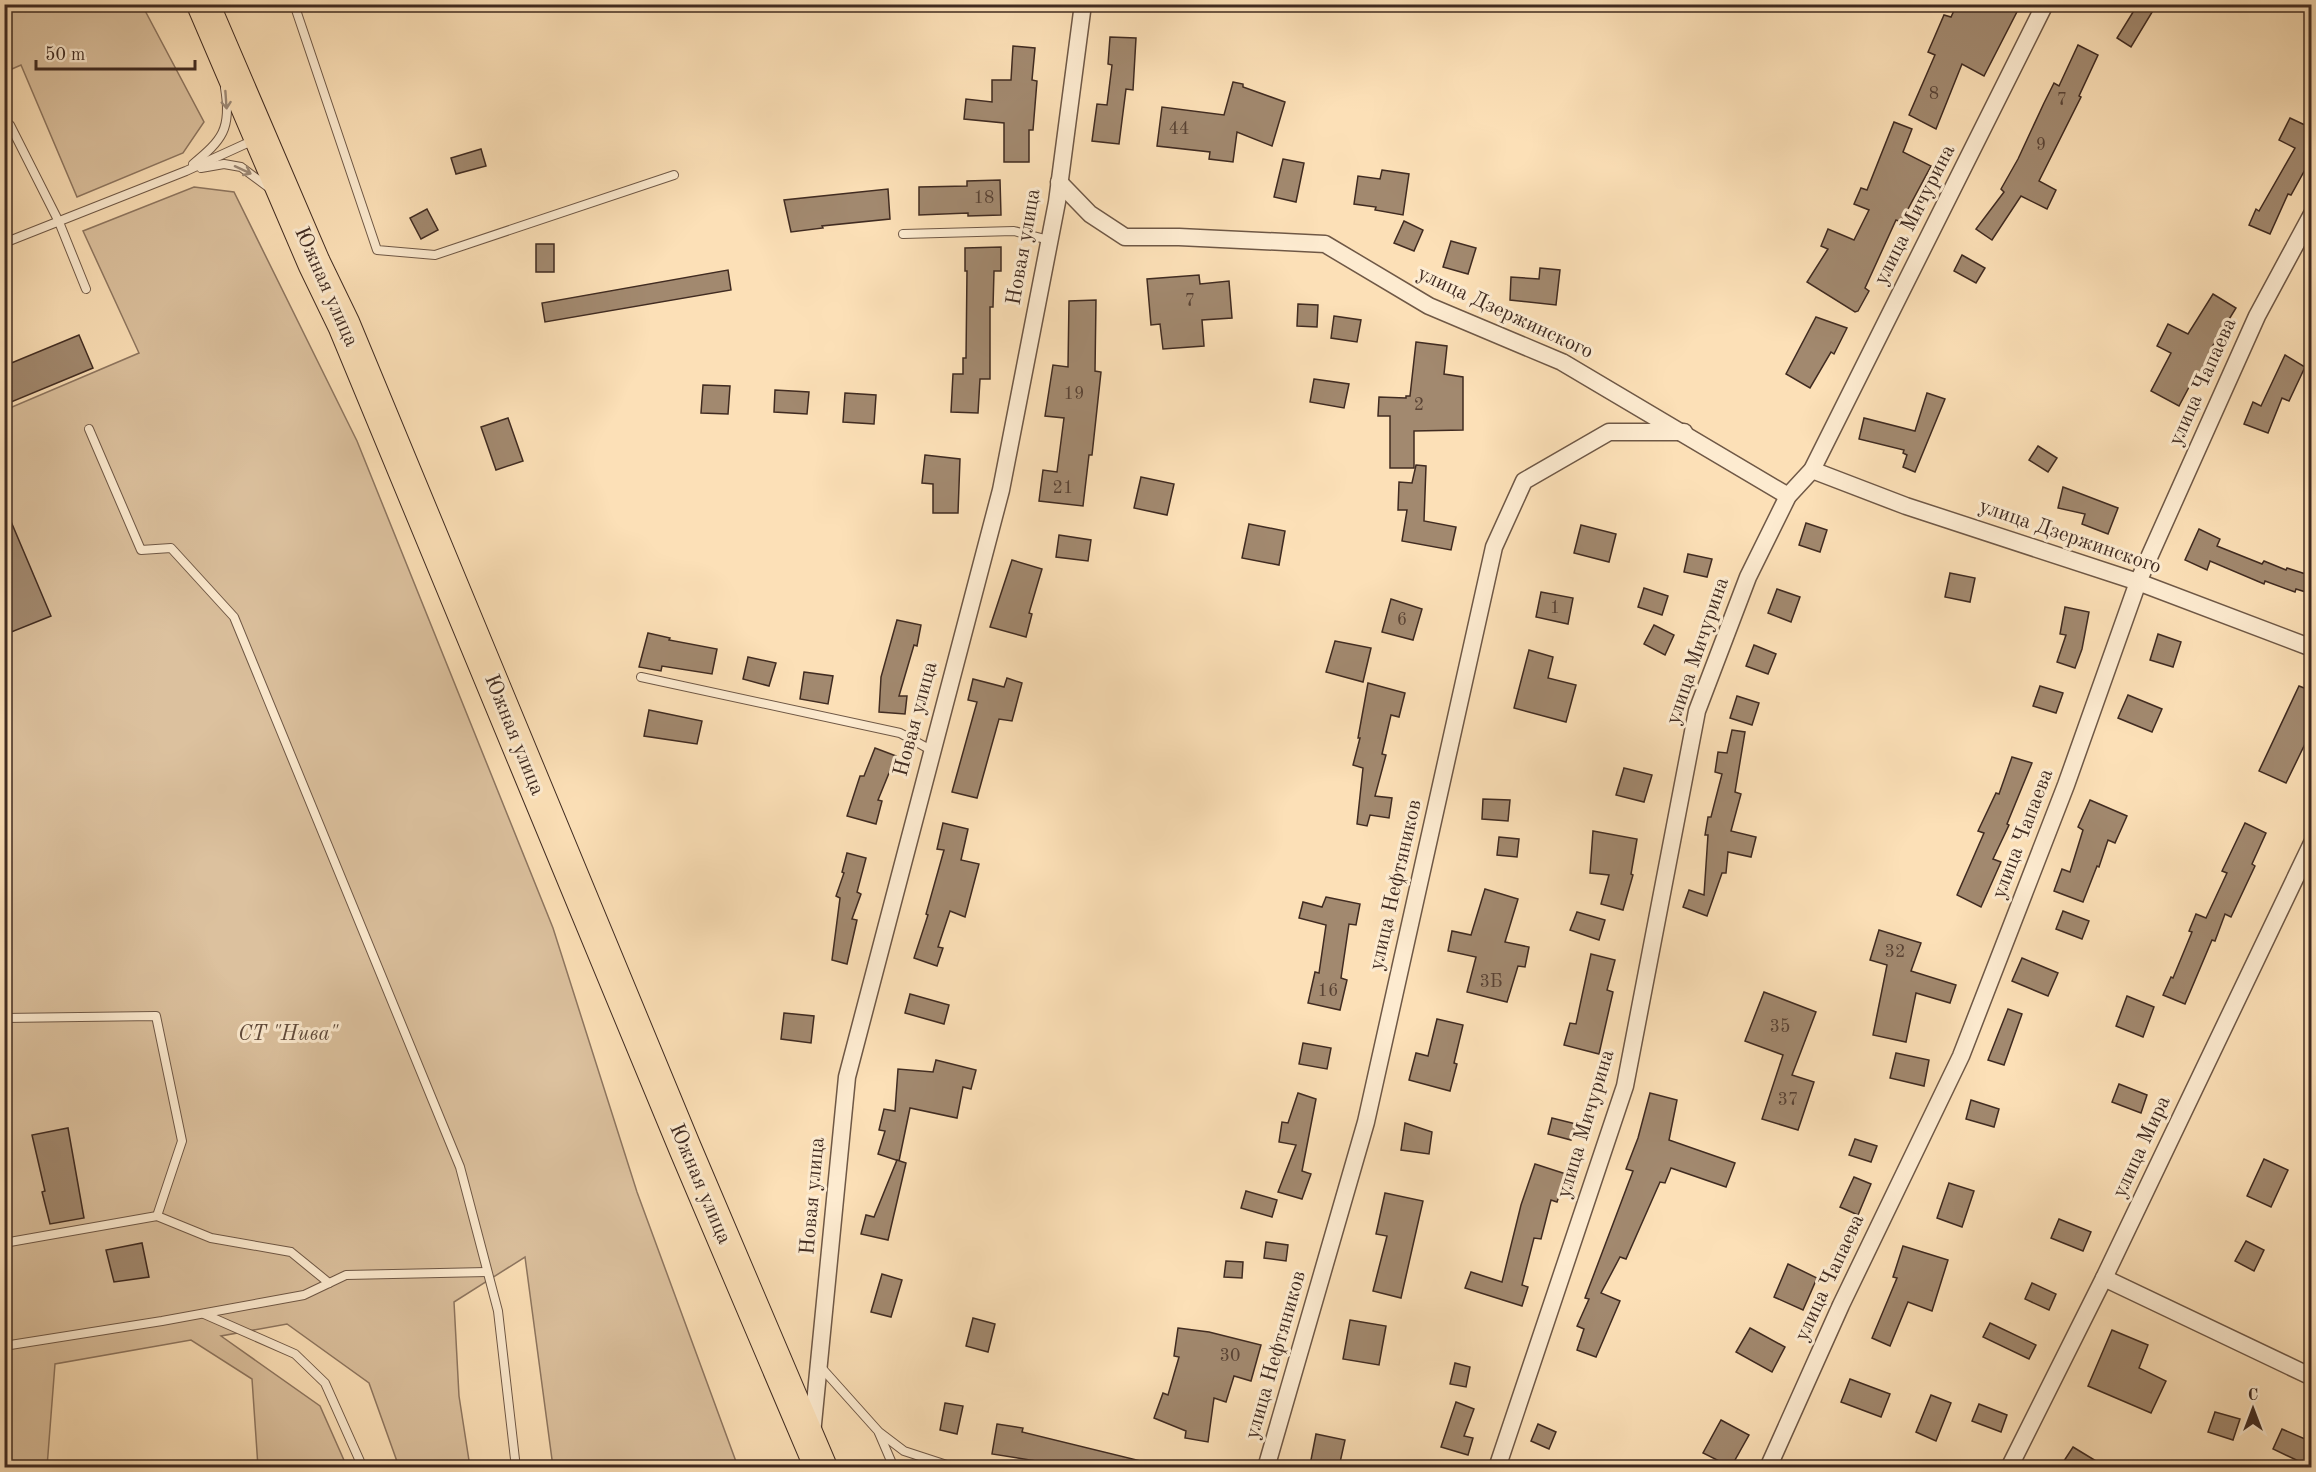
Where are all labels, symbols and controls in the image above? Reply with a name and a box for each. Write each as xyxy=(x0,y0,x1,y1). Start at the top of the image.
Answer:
scale bar xyxy=(36,33,195,71)
text: 50 m xyxy=(45,46,85,64)
house number: 8 xyxy=(1929,85,1939,103)
one-way arrow xyxy=(221,89,232,109)
house number: 7 xyxy=(2057,91,2067,109)
house number: 44 xyxy=(1169,120,1189,138)
house number: 9 xyxy=(2036,136,2046,154)
street label: улица Мичурина xyxy=(1871,142,1959,288)
one-way arrow xyxy=(233,165,251,176)
street label: Новая улица xyxy=(1003,187,1045,307)
house number: 18 xyxy=(974,189,994,207)
street label: Южная улица xyxy=(290,224,362,350)
street label: улица Дзержинского xyxy=(1414,263,1596,363)
house number: 7 xyxy=(1185,292,1195,310)
street label: улица Чапаева xyxy=(2165,315,2241,449)
house number: 19 xyxy=(1064,385,1084,403)
house number: 2 xyxy=(1414,396,1424,414)
house number: 21 xyxy=(1053,479,1073,497)
street label: улица Дзержинского xyxy=(1976,496,2164,578)
street label: улица Мичурина xyxy=(1663,575,1733,727)
house number: 1 xyxy=(1550,599,1560,617)
house number: 6 xyxy=(1397,611,1407,629)
street label: Новая улица xyxy=(891,659,941,779)
street label: Южная улица xyxy=(480,671,548,799)
street label: улица Чапаева xyxy=(1989,766,2057,902)
street label: улица Нефтяников xyxy=(1366,798,1426,972)
house number: 32 xyxy=(1885,943,1905,961)
house number: 3Б xyxy=(1479,973,1503,991)
house number: 16 xyxy=(1318,982,1338,1000)
house number: 35 xyxy=(1770,1018,1790,1036)
park label: СТ "Нива" xyxy=(238,1024,339,1045)
street label: улица Мичурина xyxy=(1553,1047,1619,1201)
house number: 37 xyxy=(1778,1091,1798,1109)
street label: улица Мира xyxy=(2109,1093,2175,1201)
street label: Южная улица xyxy=(665,1121,735,1247)
street label: Новая улица xyxy=(797,1136,829,1256)
street label: улица Чапаева xyxy=(1791,1211,1869,1345)
street label: улица Нефтяников xyxy=(1242,1268,1310,1442)
house number: 30 xyxy=(1220,1347,1240,1365)
north arrow xyxy=(2223,1379,2283,1439)
text: С xyxy=(2248,1388,2258,1404)

